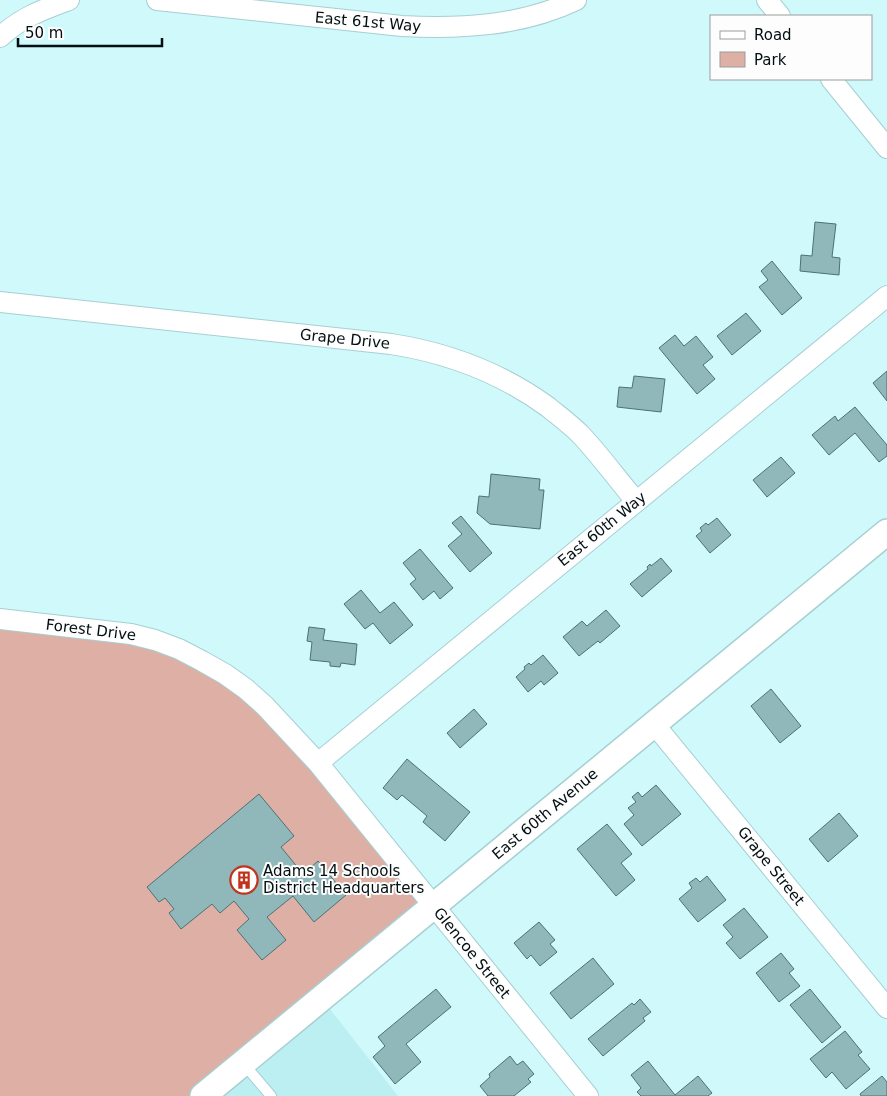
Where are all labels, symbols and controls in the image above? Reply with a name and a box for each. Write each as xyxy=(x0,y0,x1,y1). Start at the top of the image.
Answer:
street label: East 61st Way xyxy=(314,8,422,36)
scale bar xyxy=(18,15,161,47)
legend xyxy=(710,15,872,80)
text: 50 m xyxy=(25,24,63,42)
text: Road xyxy=(754,26,792,44)
text: Park xyxy=(754,51,787,69)
street label: Grape Drive xyxy=(299,325,391,353)
street label: East 60th Way xyxy=(554,488,650,570)
street label: Forest Drive xyxy=(45,616,137,644)
street label: East 60th Avenue xyxy=(489,765,601,863)
street label: Grape Street xyxy=(734,823,808,909)
place label: Adams 14 Schools District Headquarters xyxy=(263,862,425,897)
building icon: Adams 14 Schools District Headquarters xyxy=(229,865,259,895)
street label: Glencoe Street xyxy=(430,904,514,1002)

